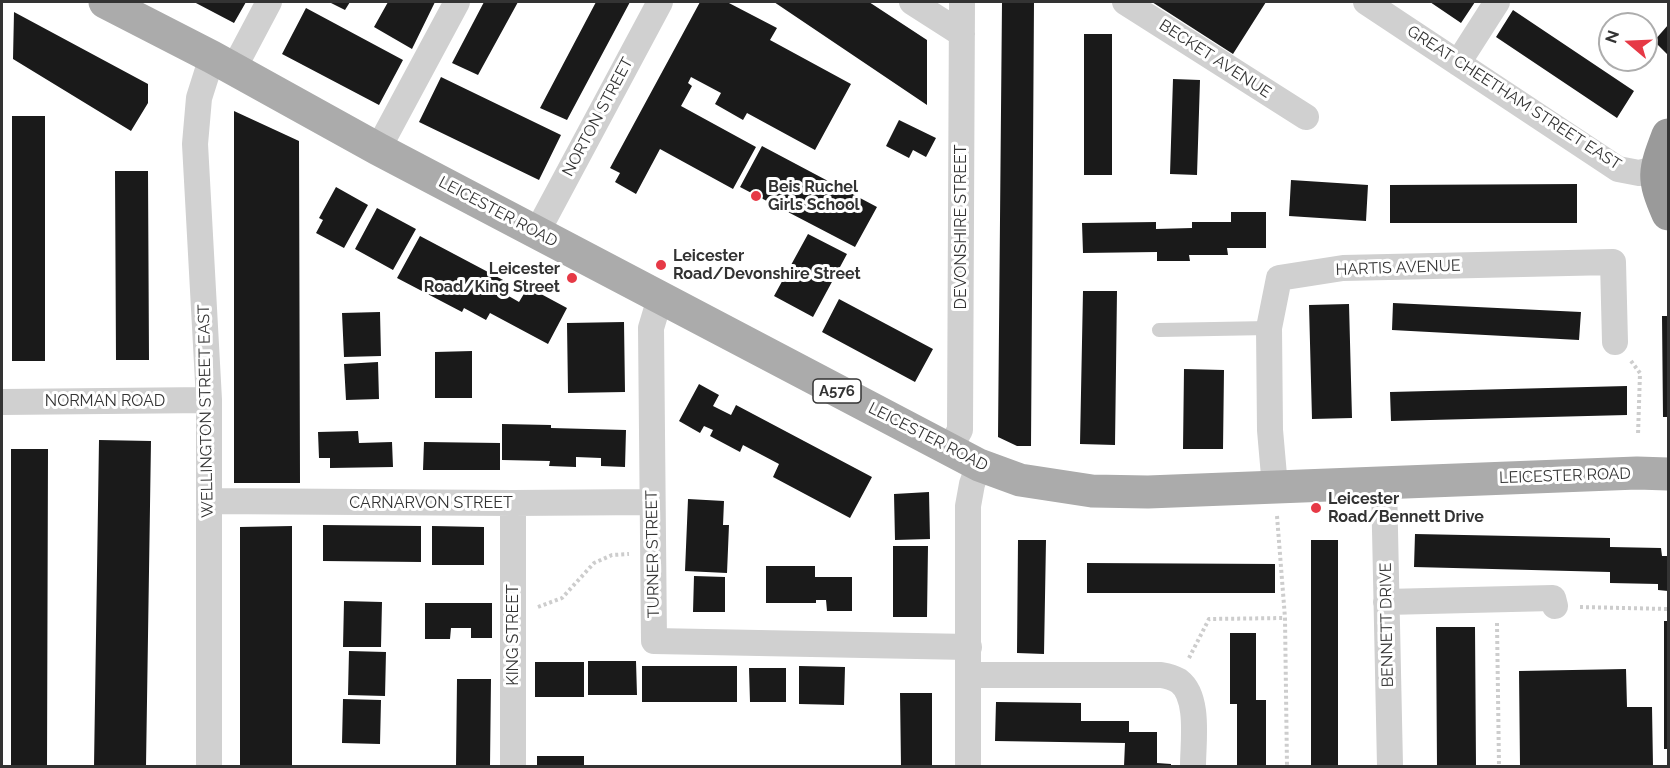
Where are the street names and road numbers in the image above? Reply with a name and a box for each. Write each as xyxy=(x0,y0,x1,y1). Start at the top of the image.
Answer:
street label: BECKET AVENUE xyxy=(1155,16,1275,102)
street label: GREAT CHEETHAM STREET EAST xyxy=(1403,22,1625,174)
street label: NORTON STREET xyxy=(559,54,637,180)
street label: DEVONSHIRE STREET xyxy=(951,145,971,309)
street label: LEICESTER ROAD xyxy=(435,173,561,251)
street label: HARTIS AVENUE xyxy=(1335,256,1461,280)
street label: WELLINGTON STREET EAST xyxy=(195,304,217,518)
road number: A576 xyxy=(813,379,861,403)
street label: NORMAN ROAD xyxy=(45,391,165,411)
street label: LEICESTER ROAD xyxy=(865,399,991,475)
street label: LEICESTER ROAD xyxy=(1499,464,1631,488)
street label: TURNER STREET xyxy=(642,490,664,618)
street label: CARNARVON STREET xyxy=(349,493,513,513)
street label: BENNETT DRIVE xyxy=(1376,562,1398,688)
street label: KING STREET xyxy=(503,584,523,686)

